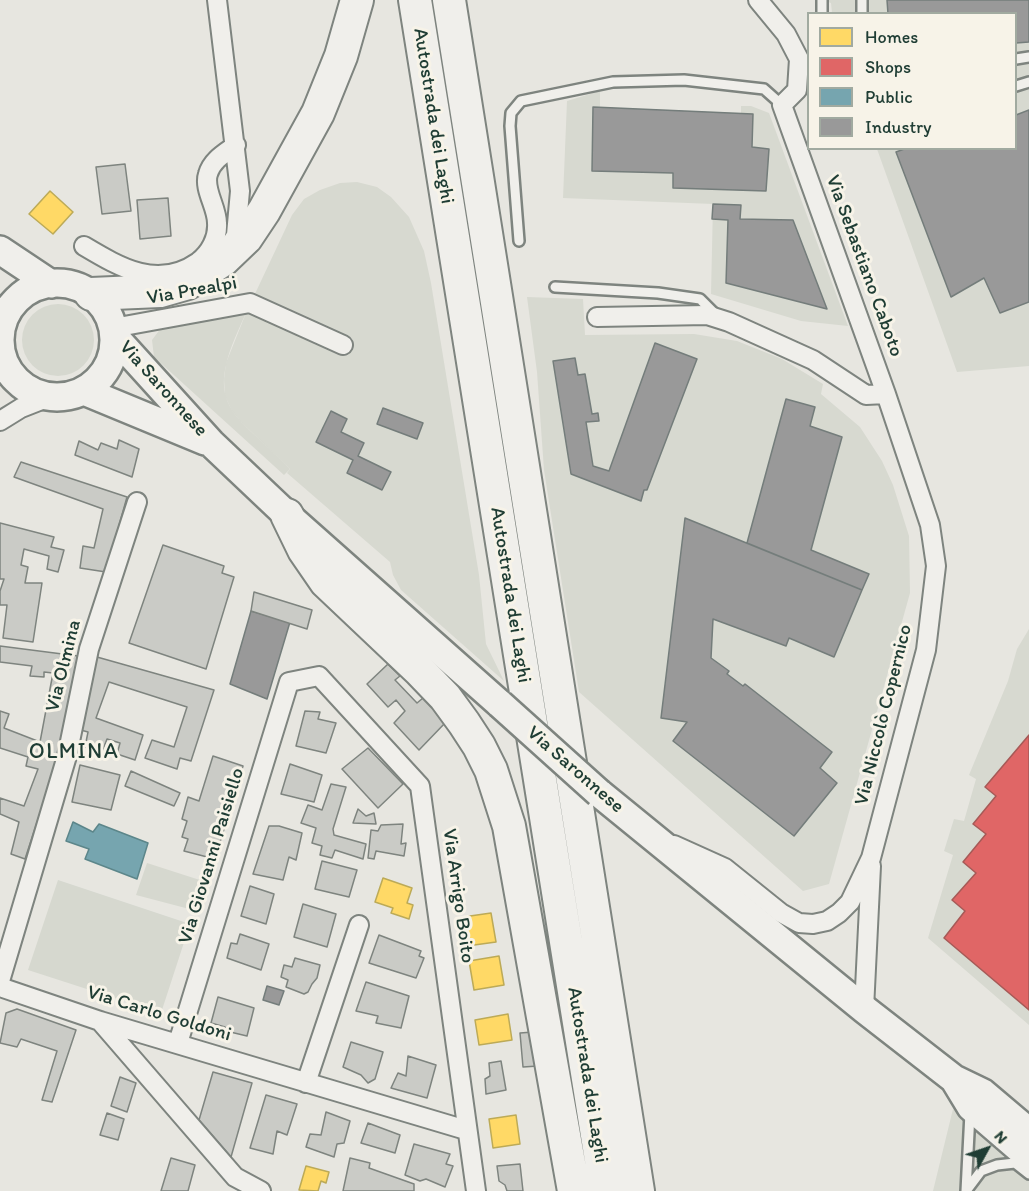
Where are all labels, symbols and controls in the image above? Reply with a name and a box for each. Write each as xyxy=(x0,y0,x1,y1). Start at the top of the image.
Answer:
legend xyxy=(807,12,1017,150)
street label: Autostrada dei Laghi xyxy=(407,26,459,206)
text: Homes xyxy=(865,26,918,48)
text: Shops xyxy=(865,56,911,78)
text: Public xyxy=(865,86,913,108)
text: Industry xyxy=(865,116,932,138)
street label: Via Sebastiano Caboto xyxy=(820,172,908,360)
street label: Via Prealpi xyxy=(145,271,239,311)
street label: Via Saronnese xyxy=(114,336,212,442)
street label: Autostrada dei Laghi xyxy=(484,505,536,685)
street label: Via Olmina xyxy=(41,618,87,714)
street label: Via Niccolò Copernico xyxy=(850,622,918,808)
street label: Via Saronnese xyxy=(521,721,629,819)
district label: OLMINA xyxy=(30,739,118,765)
street label: Via Giovanni Paisiello xyxy=(174,765,250,947)
street label: Via Arrigo Boito xyxy=(437,827,479,965)
street label: Via Carlo Goldoni xyxy=(84,981,234,1047)
street label: Autostrada dei Laghi xyxy=(561,985,613,1165)
north arrow xyxy=(957,1119,1017,1179)
text: N xyxy=(990,1127,1012,1147)

